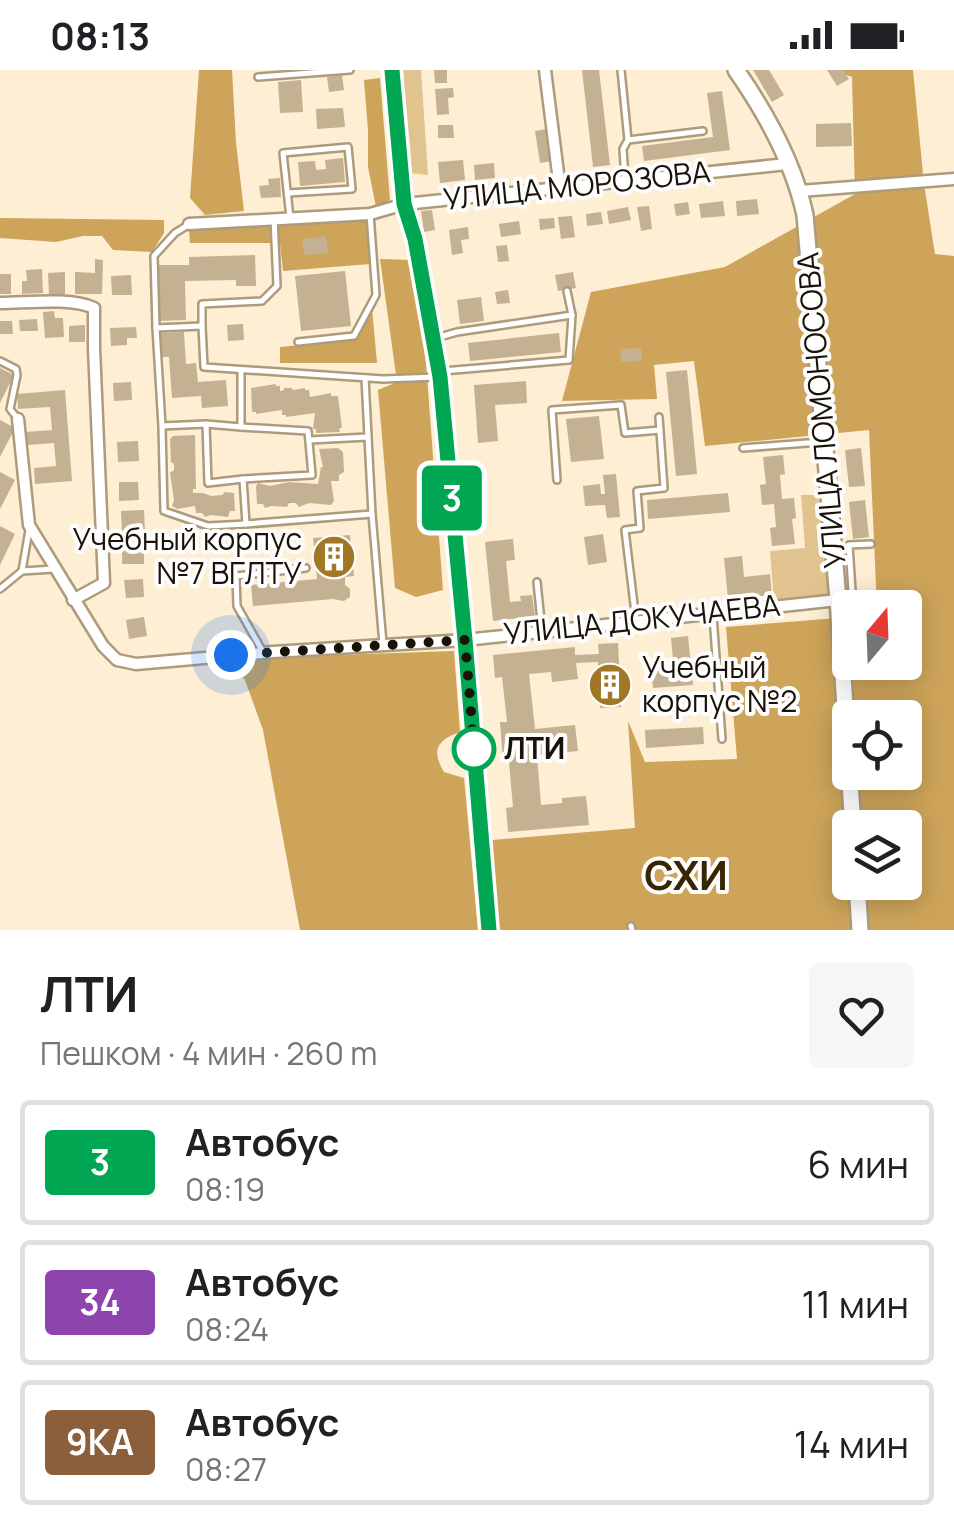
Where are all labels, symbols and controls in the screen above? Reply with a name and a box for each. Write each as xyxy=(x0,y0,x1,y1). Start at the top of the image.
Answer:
text: 08:13 xyxy=(50,9,150,61)
street label: УЛИЦА МОРОЗОВА xyxy=(441,150,712,219)
street label: УЛИЦА ЛОМОНОСОВА xyxy=(786,250,855,570)
line badge: 3 xyxy=(420,466,484,530)
text: 3 xyxy=(442,474,462,522)
place label: Учебный корпус №7 ВГЛТУ xyxy=(73,518,302,593)
building icon: Учебный корпус №7 ВГЛТУ xyxy=(311,534,357,580)
street label: УЛИЦА ДОКУЧАЕВА xyxy=(502,584,782,653)
north arrow xyxy=(832,590,922,680)
map controls xyxy=(832,590,922,900)
your location xyxy=(206,630,256,680)
place label: Учебный корпус №2 xyxy=(642,646,797,721)
building icon: Учебный корпус №2 xyxy=(587,662,633,708)
button: locate xyxy=(832,700,922,790)
place label: ЛТИ xyxy=(504,727,565,768)
marker: ЛТИ xyxy=(453,728,495,770)
button: layers xyxy=(832,810,922,900)
district label: СХИ xyxy=(644,847,728,902)
text: ЛТИ xyxy=(40,961,138,1026)
button: heart xyxy=(809,963,914,1068)
text: Пешком · 4 мин · 260 m xyxy=(40,1031,377,1075)
text: Автобус xyxy=(185,1115,339,1167)
text: 6 мин xyxy=(807,1137,909,1189)
text: 3 xyxy=(90,1138,110,1186)
text: 08:19 xyxy=(185,1167,265,1211)
text: Автобус xyxy=(185,1255,339,1307)
text: 11 мин xyxy=(801,1277,909,1329)
text: 34 xyxy=(79,1278,121,1326)
text: 08:24 xyxy=(185,1307,269,1351)
text: Автобус xyxy=(185,1395,339,1447)
text: 14 мин xyxy=(794,1417,909,1469)
text: 9КА xyxy=(66,1418,134,1466)
text: 08:27 xyxy=(185,1447,267,1491)

